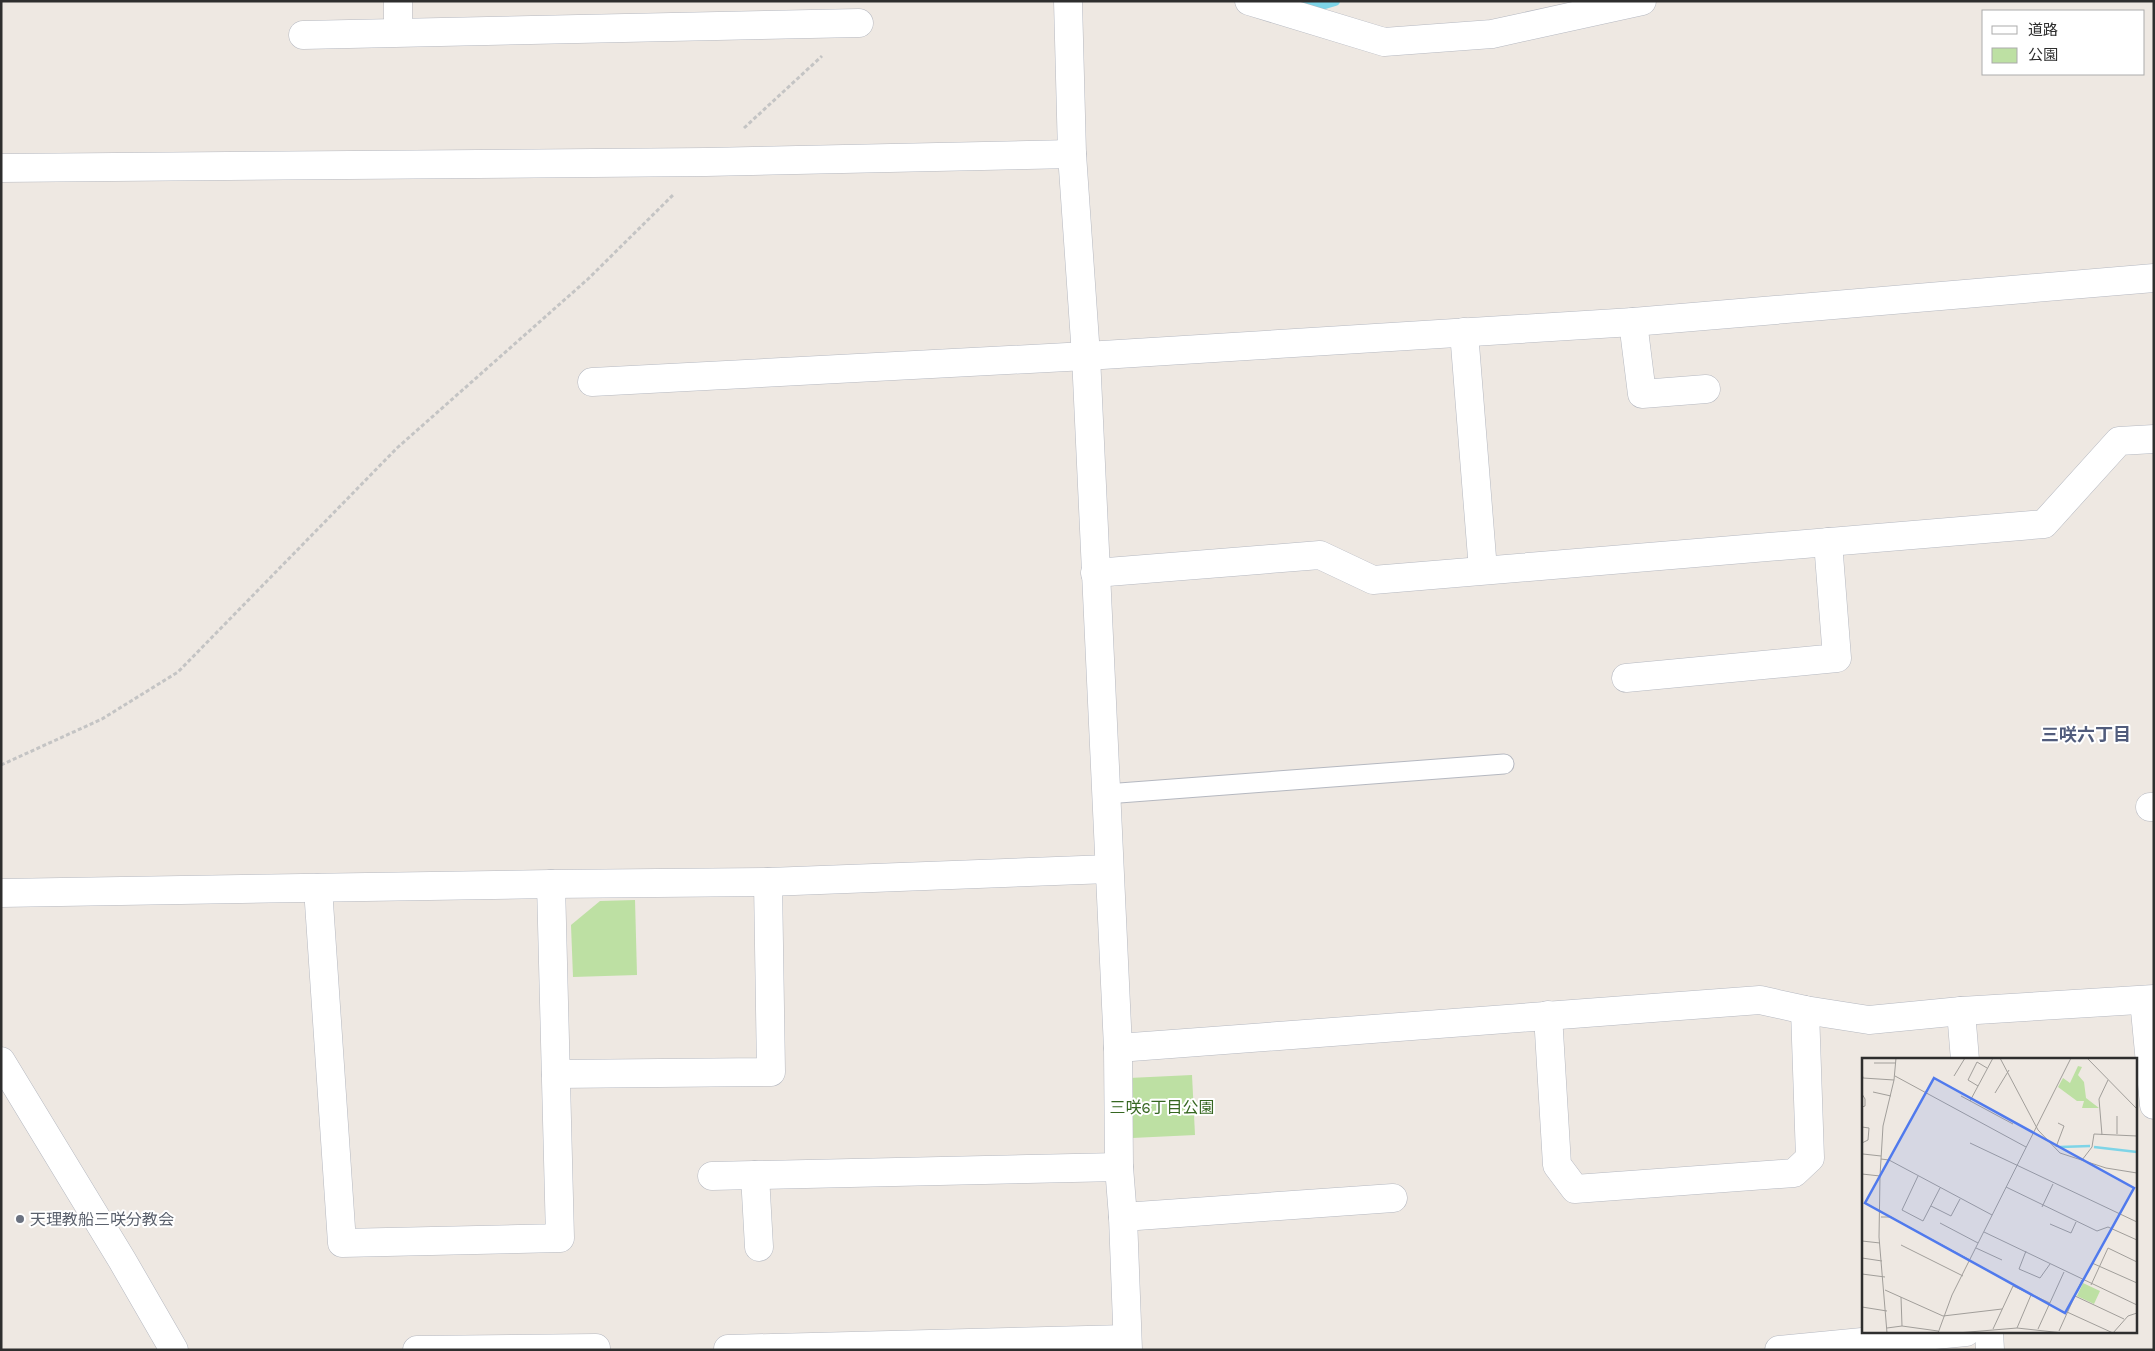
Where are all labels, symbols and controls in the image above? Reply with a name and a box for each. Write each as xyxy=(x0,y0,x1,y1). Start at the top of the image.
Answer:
legend xyxy=(1982,10,2145,75)
text: 道路 xyxy=(2028,21,2058,39)
text: 公園 xyxy=(2028,46,2058,64)
district label: 三咲六丁目 xyxy=(2041,724,2131,746)
inset map xyxy=(1862,1058,2138,1334)
park label: 三咲6丁目公園 xyxy=(1109,1098,1215,1117)
place label: 天理教船三咲分教会 xyxy=(30,1210,174,1229)
marker: 天理教船三咲分教会 xyxy=(14,1213,26,1225)

